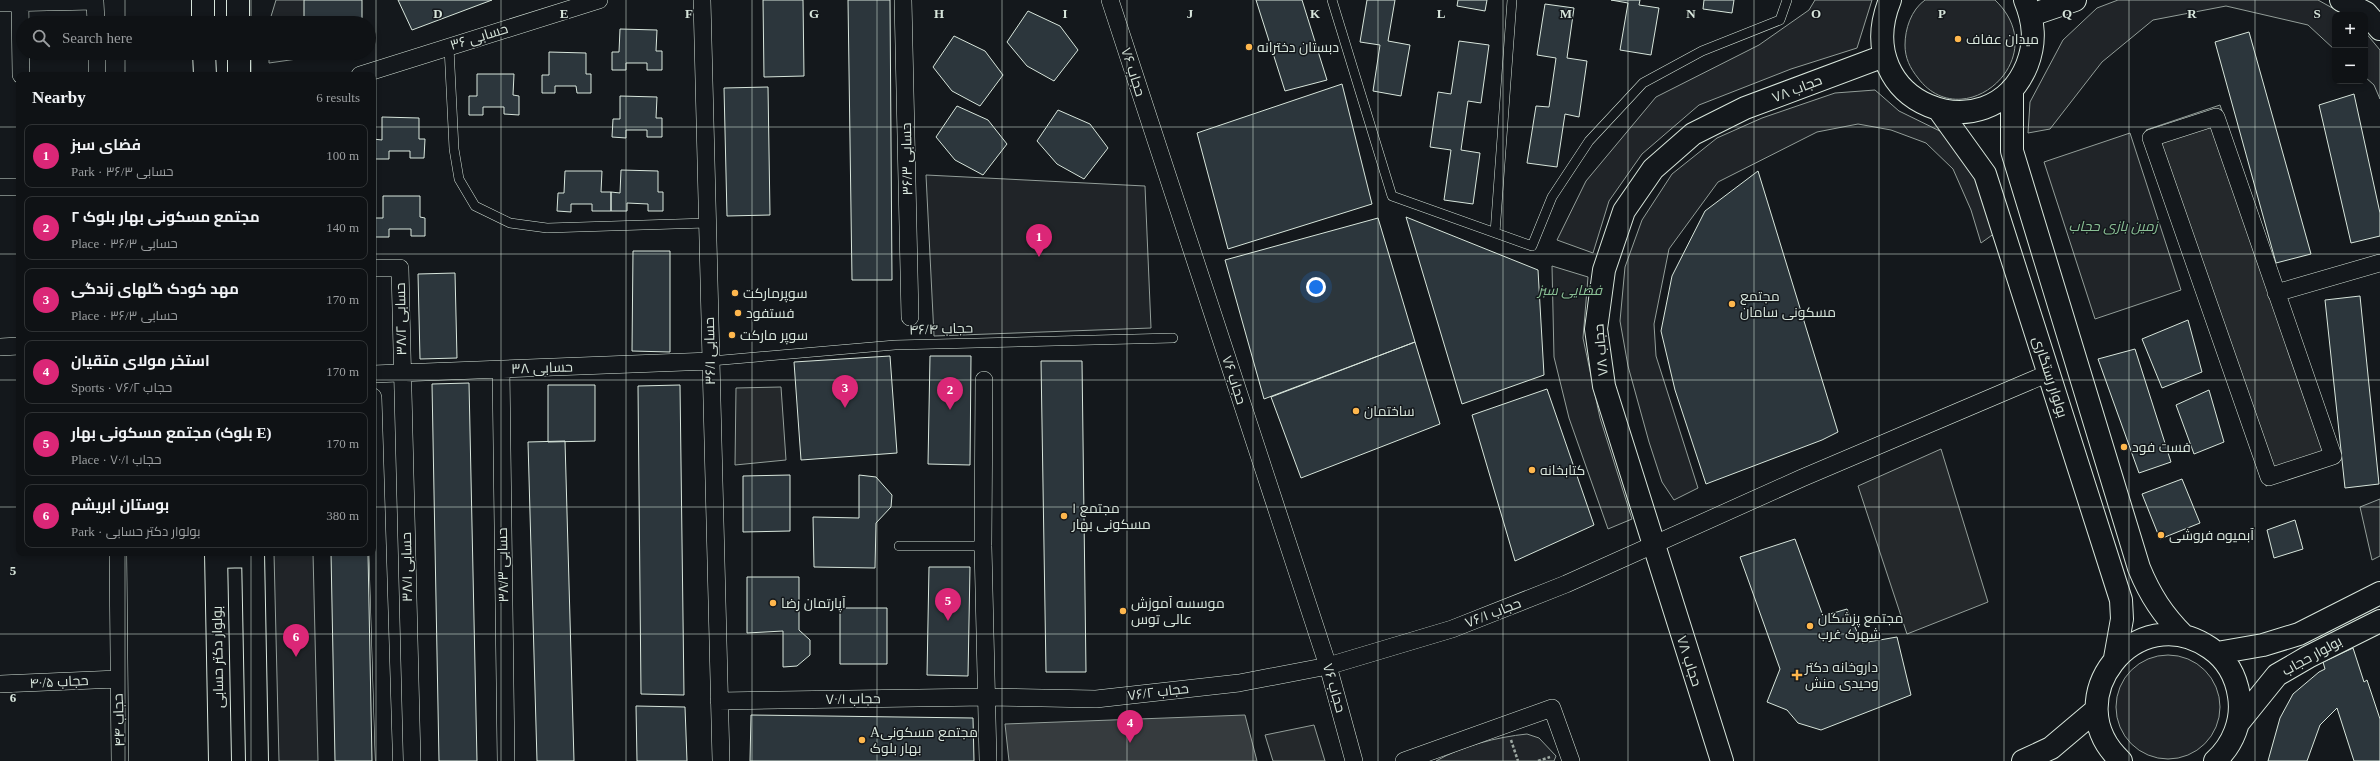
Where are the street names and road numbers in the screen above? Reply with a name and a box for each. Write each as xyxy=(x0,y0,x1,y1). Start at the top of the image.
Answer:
street label: حسابی ۳۶ xyxy=(448,21,510,53)
street label: حجاب ۷۶ xyxy=(1118,46,1148,98)
street label: حجاب ۷۸ xyxy=(1770,73,1824,105)
street label: حسابی ۳۶/۳ xyxy=(899,122,915,196)
street label: حسابی ۳۸/۲ xyxy=(393,282,409,356)
street label: حسابی ۳۶/۱ xyxy=(702,317,718,385)
street label: حجاب ۴۶/۴ xyxy=(909,320,973,338)
street label: حجاب ۷۸ xyxy=(1591,323,1611,377)
street label: بولوار رستگاری xyxy=(2030,335,2070,419)
street label: حجاب ۷۶ xyxy=(1219,354,1249,406)
street label: حسابی ۳۸ xyxy=(511,359,573,377)
street label: حسابی ۳۸/۳ xyxy=(495,527,511,603)
street label: حسابی ۳۸/۱ xyxy=(399,532,415,602)
street label: حجاب ۷۶/۱ xyxy=(1463,596,1523,630)
street label: بولوار دکتر حسابی xyxy=(210,606,226,708)
street label: بولوار حجاب xyxy=(2279,633,2345,679)
street label: حجاب ۷۸ xyxy=(1674,634,1704,688)
street label: حجاب ۷۶ xyxy=(1320,662,1348,714)
street label: حجاب ۴۰/۵ xyxy=(29,673,89,691)
street label: حجاب ۷۶/۲ xyxy=(1127,681,1189,703)
street label: حجاب ۷۰/۱ xyxy=(825,691,881,707)
street label: حجاب ۴۴ xyxy=(111,693,127,747)

